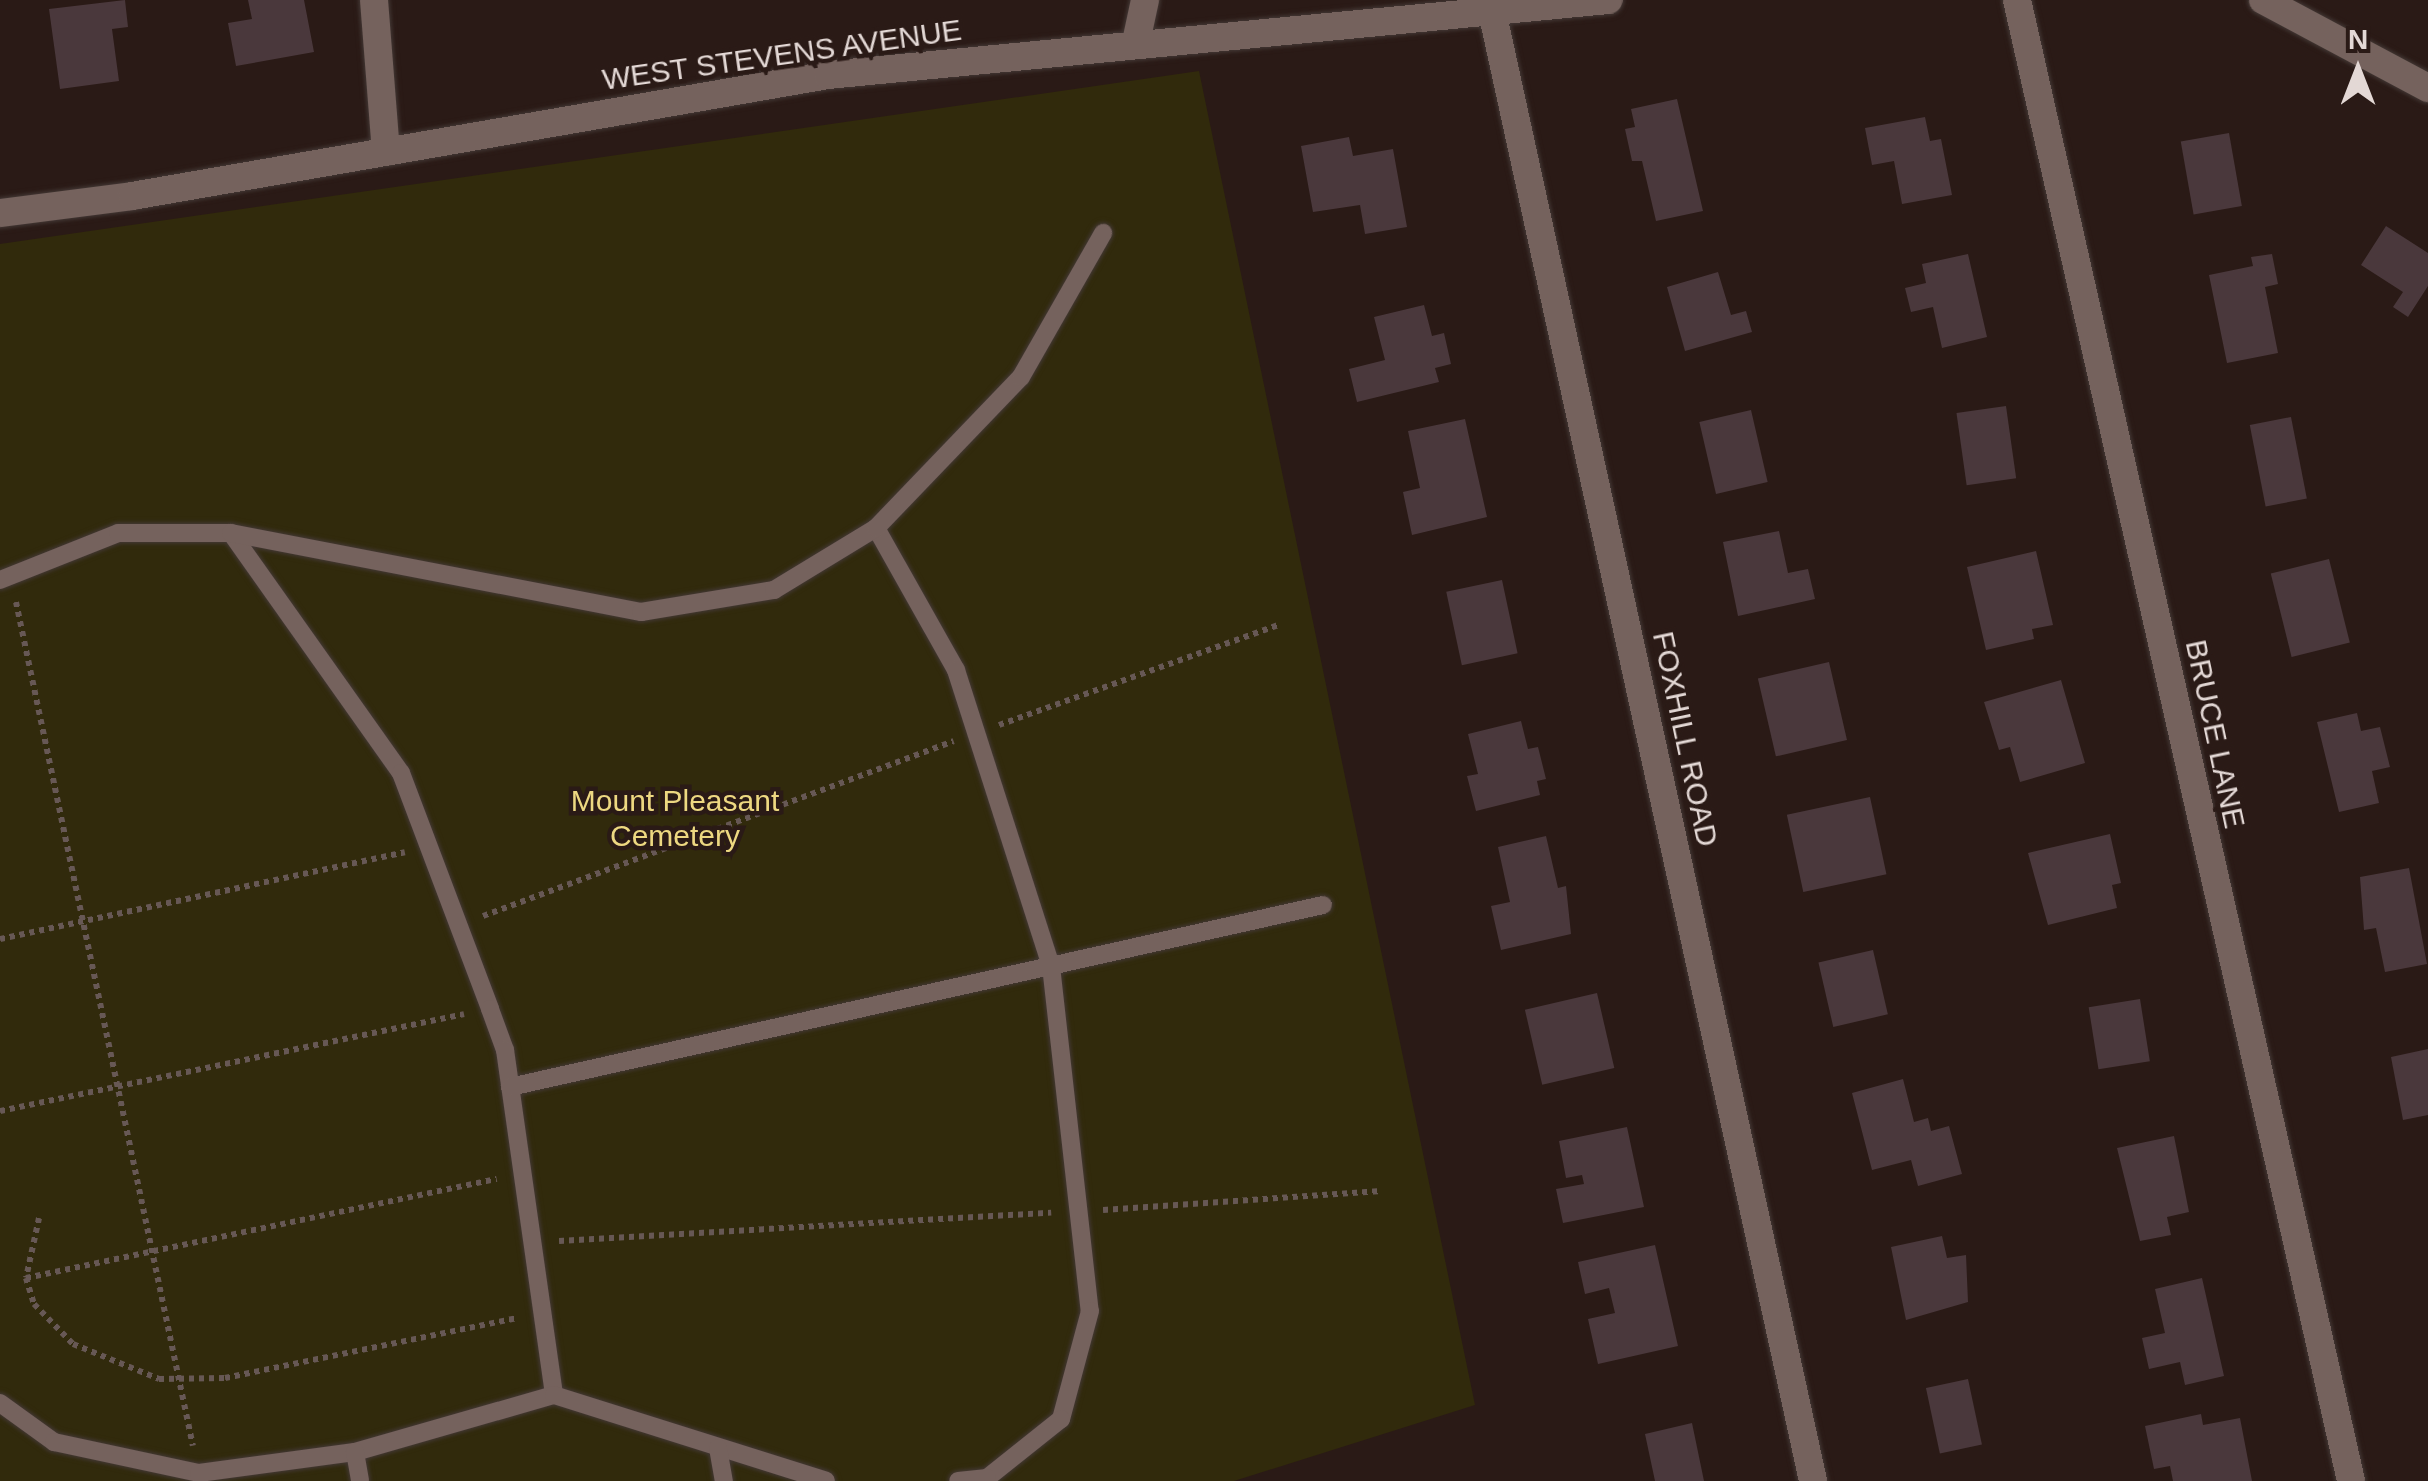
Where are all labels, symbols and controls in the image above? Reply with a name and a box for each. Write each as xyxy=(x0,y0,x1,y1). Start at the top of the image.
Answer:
street label: WEST STEVENS AVENUE xyxy=(599,12,965,98)
north arrow xyxy=(2308,20,2408,120)
text: N xyxy=(2348,24,2368,55)
street label: FOXHILL ROAD xyxy=(1645,628,1725,850)
street label: BRUCE LANE xyxy=(2177,636,2253,832)
park label: Mount Pleasant Cemetery xyxy=(571,783,779,854)

